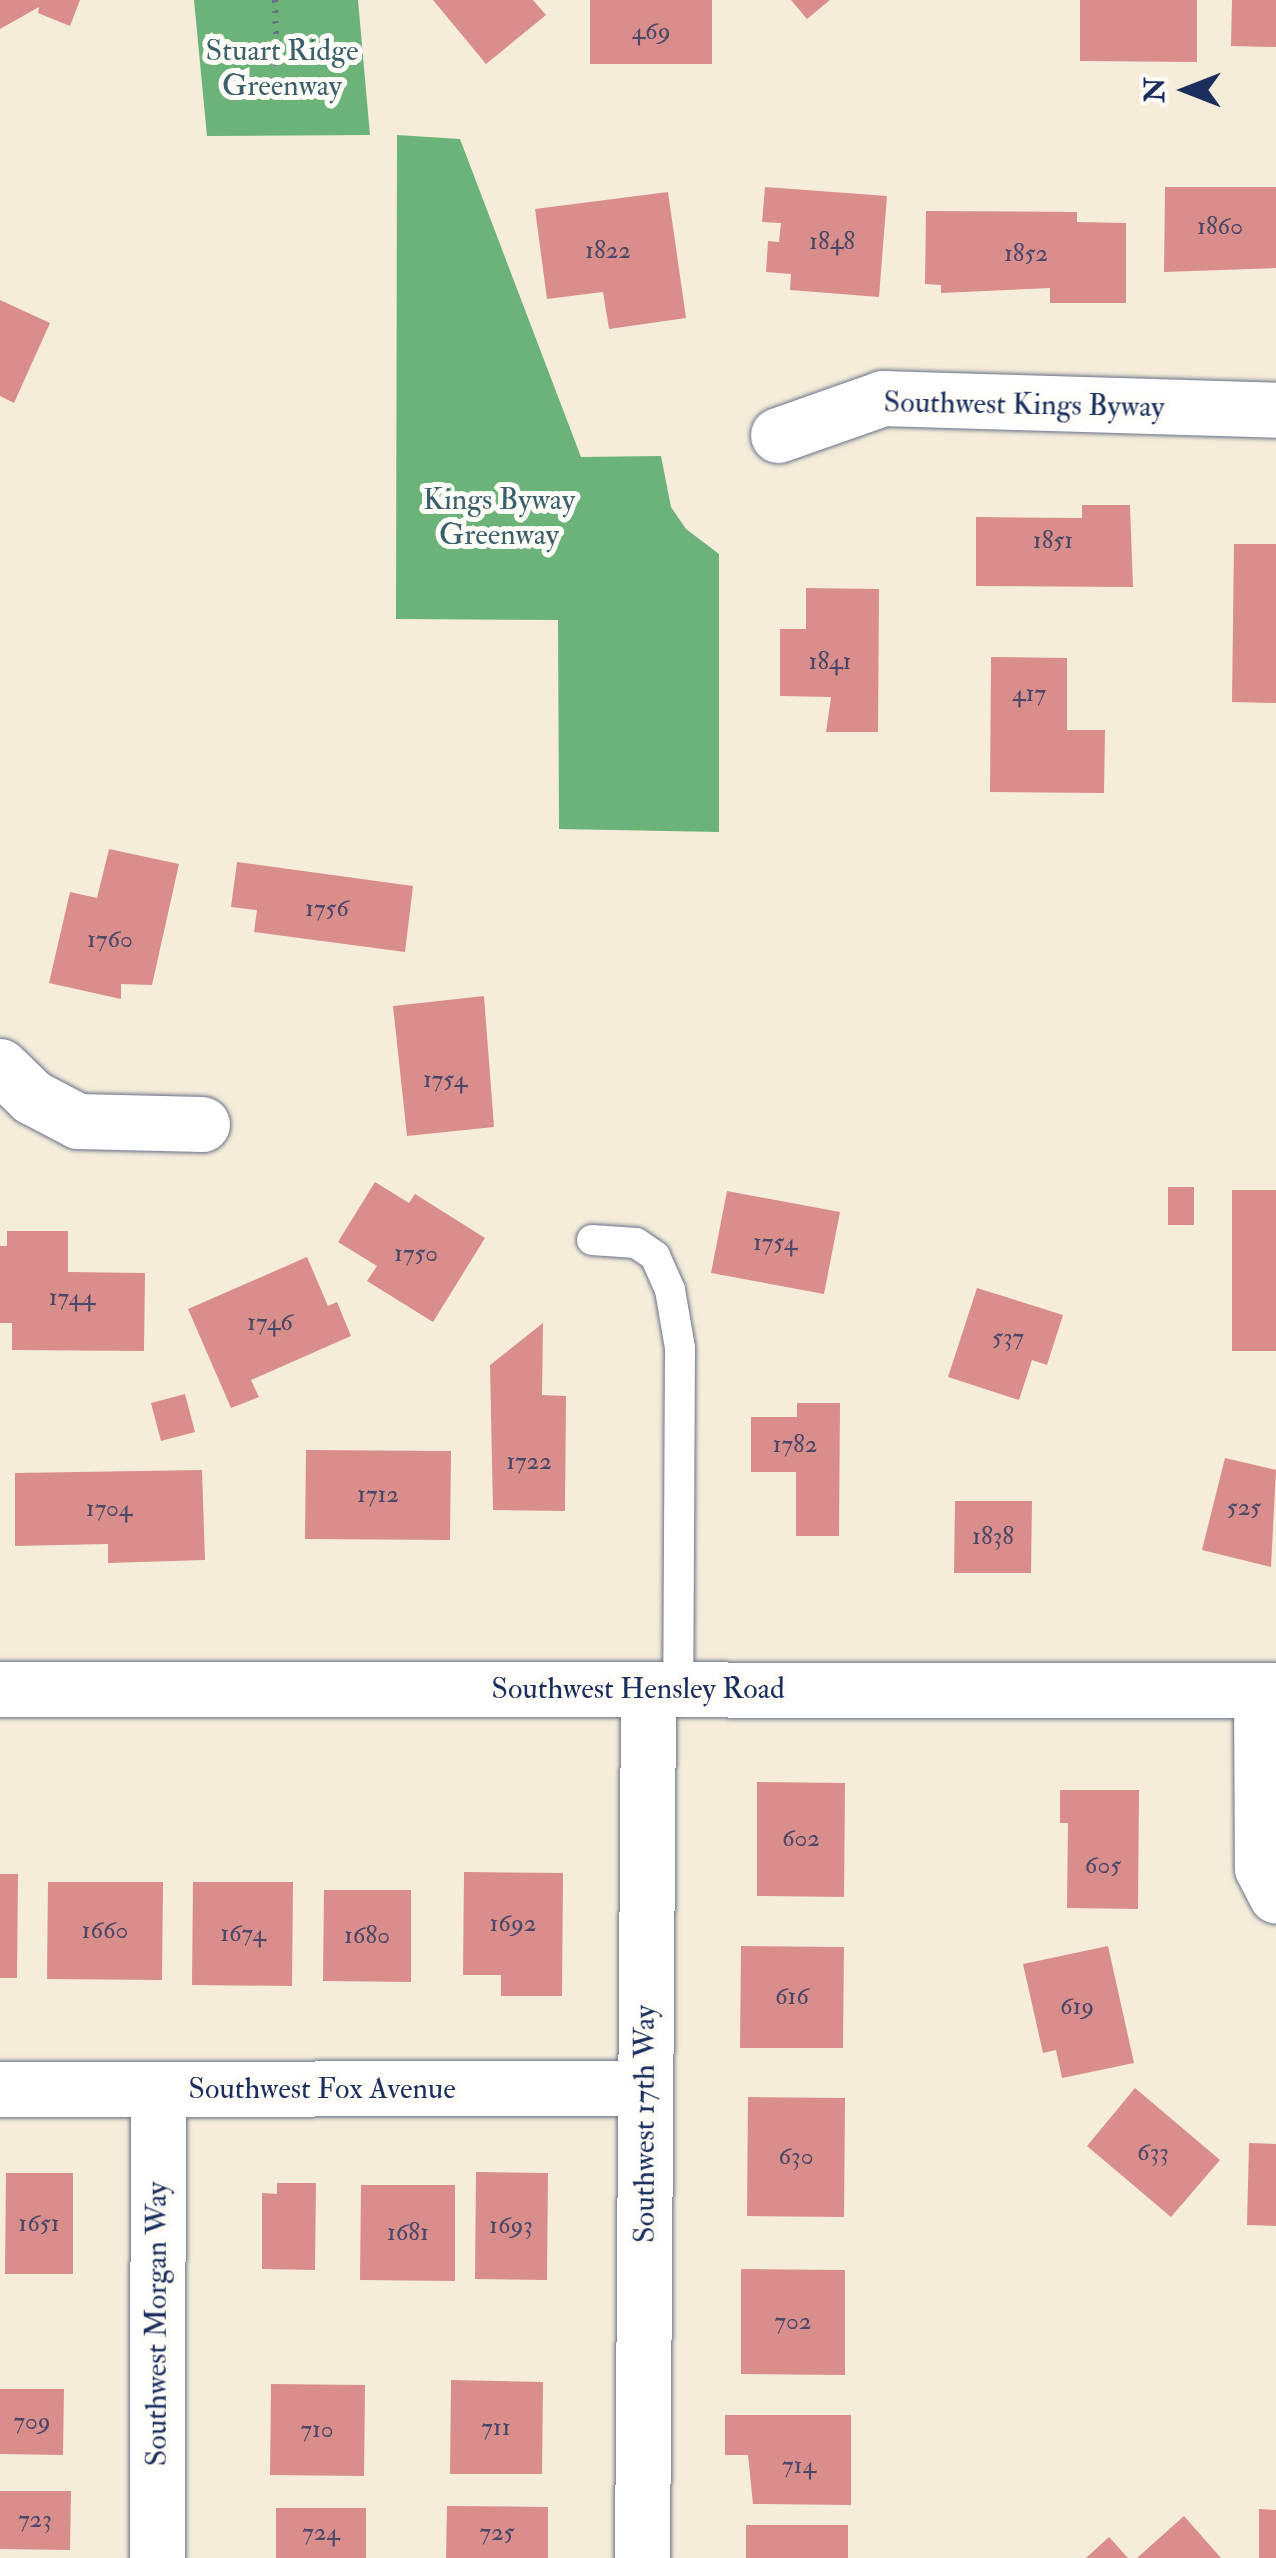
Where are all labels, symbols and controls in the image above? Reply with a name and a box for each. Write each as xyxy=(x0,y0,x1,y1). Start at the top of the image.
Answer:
house number: 469 xyxy=(632,17,670,47)
park label: Stuart Ridge Greenway xyxy=(206,33,358,104)
north arrow xyxy=(1136,40,1236,140)
text: N xyxy=(1138,77,1173,103)
house number: 1860 xyxy=(1197,212,1243,242)
house number: 1848 xyxy=(809,227,855,257)
house number: 1822 xyxy=(585,236,631,266)
house number: 1852 xyxy=(1004,239,1048,269)
street label: Southwest Kings Byway xyxy=(883,385,1165,425)
park label: Kings Byway Greenway xyxy=(423,482,575,552)
house number: 1851 xyxy=(1033,526,1073,556)
house number: 1841 xyxy=(808,647,852,677)
house number: 417 xyxy=(1012,679,1046,709)
house number: 1756 xyxy=(305,894,349,924)
house number: 1760 xyxy=(87,925,133,955)
house number: 1754 xyxy=(423,1065,467,1095)
house number: 1754 xyxy=(753,1228,797,1258)
house number: 1750 xyxy=(394,1239,438,1269)
house number: 1744 xyxy=(49,1283,95,1313)
house number: 1746 xyxy=(247,1308,293,1338)
house number: 537 xyxy=(992,1323,1024,1353)
house number: 1782 xyxy=(773,1430,817,1460)
house number: 1722 xyxy=(506,1447,552,1477)
house number: 1712 xyxy=(357,1480,399,1510)
house number: 525 xyxy=(1227,1493,1261,1523)
house number: 1704 xyxy=(86,1494,132,1524)
house number: 1838 xyxy=(972,1522,1014,1552)
street label: Southwest Hensley Road xyxy=(491,1671,785,1707)
house number: 602 xyxy=(782,1824,820,1854)
house number: 605 xyxy=(1085,1851,1121,1881)
house number: 1692 xyxy=(490,1909,536,1939)
house number: 1660 xyxy=(82,1916,128,1946)
house number: 1674 xyxy=(220,1919,266,1949)
house number: 1680 xyxy=(344,1921,390,1951)
house number: 616 xyxy=(775,1982,809,2012)
house number: 619 xyxy=(1060,1992,1094,2022)
street label: Southwest 17th Way xyxy=(627,2005,663,2243)
street label: Southwest Fox Avenue xyxy=(188,2071,456,2107)
house number: 633 xyxy=(1137,2138,1169,2168)
house number: 630 xyxy=(778,2142,814,2172)
street label: Southwest Morgan Way xyxy=(139,2182,175,2466)
house number: 1651 xyxy=(18,2209,60,2239)
house number: 1693 xyxy=(489,2211,533,2241)
house number: 1681 xyxy=(387,2218,429,2248)
house number: 702 xyxy=(775,2307,811,2337)
house number: 709 xyxy=(13,2407,51,2437)
house number: 711 xyxy=(481,2413,511,2443)
house number: 710 xyxy=(300,2415,334,2445)
house number: 714 xyxy=(782,2451,816,2481)
house number: 723 xyxy=(18,2505,52,2535)
house number: 724 xyxy=(302,2518,340,2548)
house number: 725 xyxy=(479,2518,515,2548)

